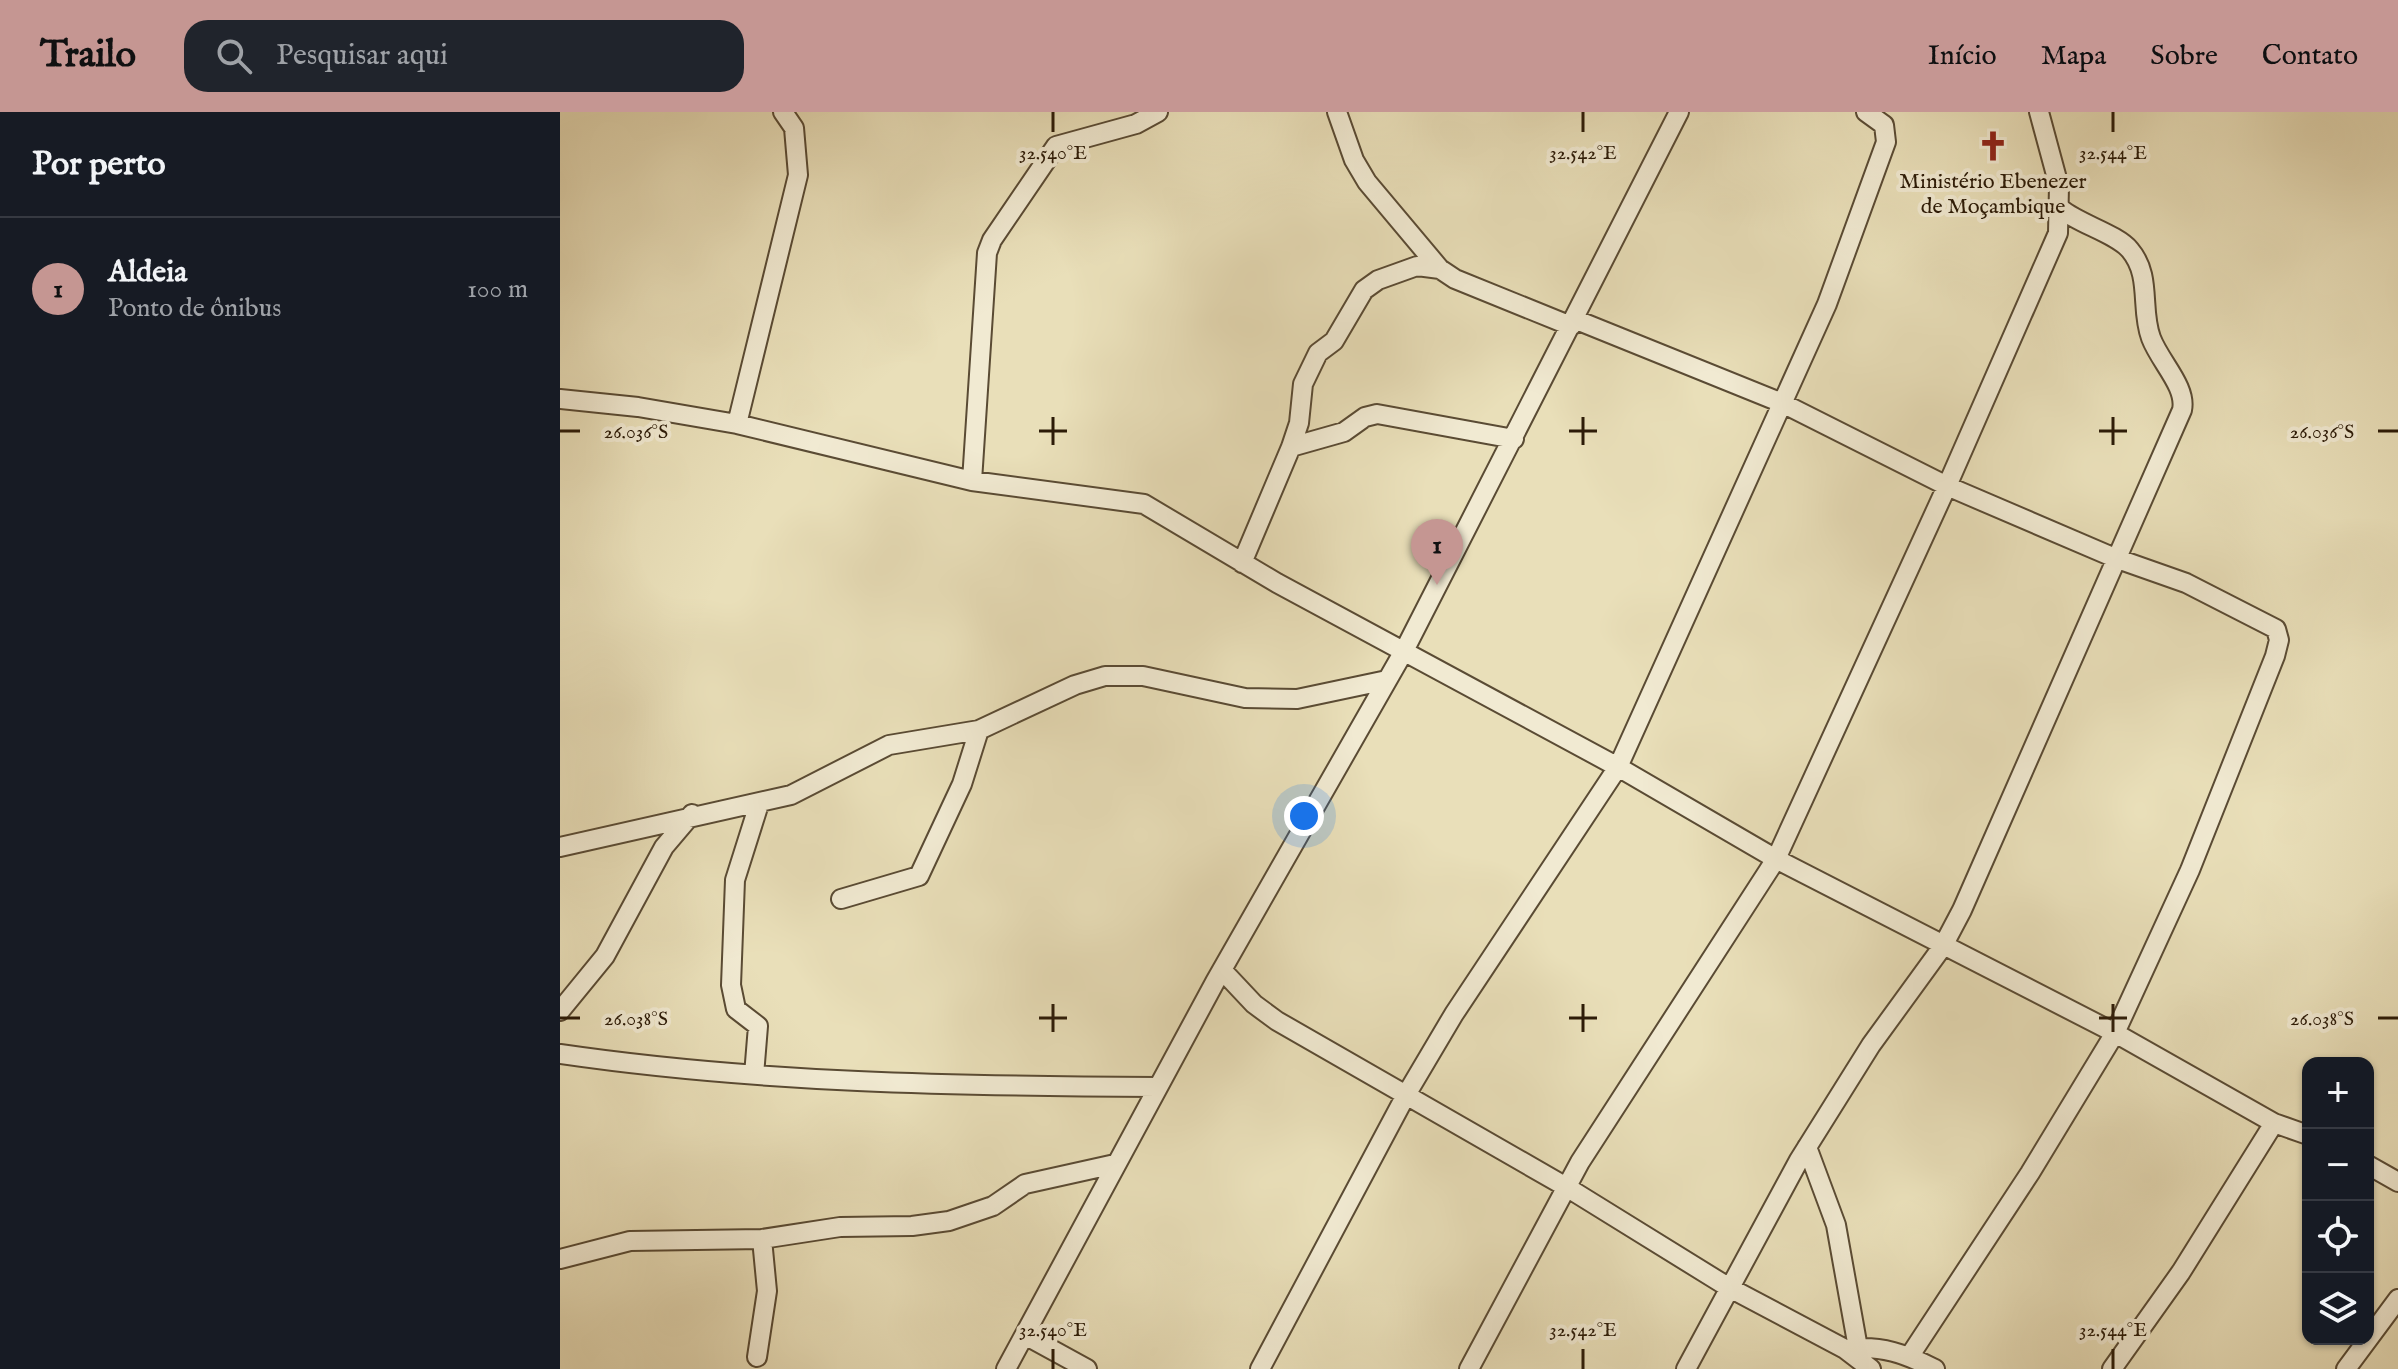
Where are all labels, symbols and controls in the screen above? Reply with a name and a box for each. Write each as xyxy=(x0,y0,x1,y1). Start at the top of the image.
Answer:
search box xyxy=(184,20,744,92)
text: Trailo xyxy=(40,32,136,80)
icon: search xyxy=(212,34,256,78)
text: Pesquisar aqui xyxy=(276,37,448,75)
text: Início xyxy=(1928,39,1997,74)
text: Mapa xyxy=(2041,39,2106,74)
text: Sobre xyxy=(2150,39,2218,74)
text: Contato xyxy=(2262,39,2358,74)
church icon: Ministério Ebenezer de Moçambique xyxy=(1976,129,2010,163)
text: 32.540°E xyxy=(1019,141,1087,166)
text: 32.542°E xyxy=(1549,141,1617,166)
text: 32.544°E xyxy=(2079,141,2147,166)
text: Por perto xyxy=(32,143,166,186)
place label: Ministério Ebenezer de Moçambique xyxy=(1899,168,2087,221)
text: Aldeia xyxy=(108,254,187,292)
text: 1 xyxy=(53,273,63,306)
text: 100 m xyxy=(467,273,528,306)
text: Ponto de ônibus xyxy=(108,292,281,325)
text: 26.036°S xyxy=(604,420,668,445)
text: 26.036°S xyxy=(2290,420,2354,445)
pin: 1 xyxy=(1411,519,1463,585)
your location xyxy=(1284,796,1324,836)
text: 26.038°S xyxy=(604,1007,668,1032)
text: 26.038°S xyxy=(2290,1007,2354,1032)
map controls xyxy=(2302,1057,2374,1345)
button: + xyxy=(2302,1057,2374,1129)
button: − xyxy=(2302,1129,2374,1201)
button: locate xyxy=(2302,1201,2374,1273)
button: layers xyxy=(2302,1273,2374,1345)
text: 32.540°E xyxy=(1019,1318,1087,1343)
text: 32.542°E xyxy=(1549,1318,1617,1343)
text: 32.544°E xyxy=(2079,1318,2147,1343)

